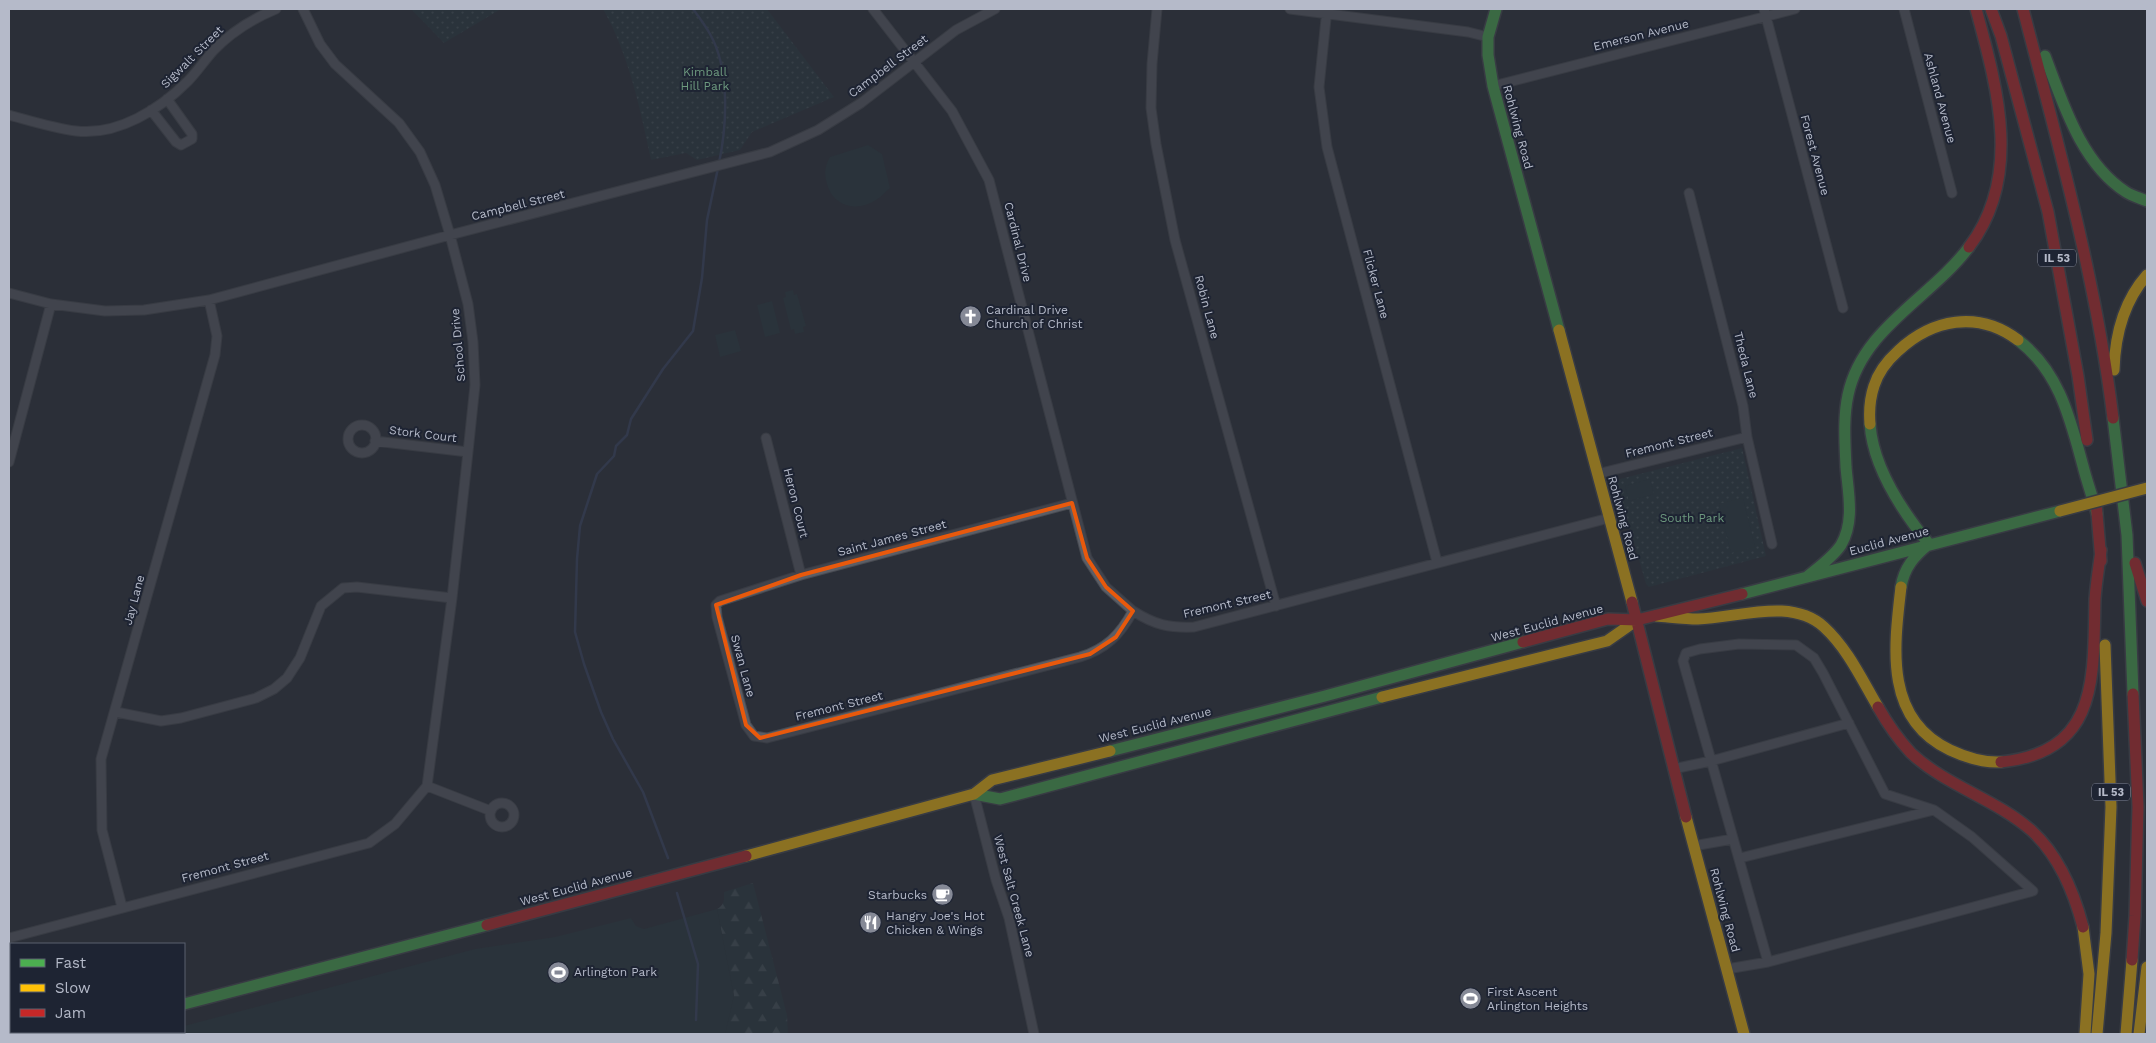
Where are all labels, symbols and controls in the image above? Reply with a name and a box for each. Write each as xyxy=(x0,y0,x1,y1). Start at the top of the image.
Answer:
street label: Emerson Avenue xyxy=(1592,16,1690,54)
street label: Sigwalt Street xyxy=(158,23,226,91)
street label: Campbell Street xyxy=(846,32,930,100)
street label: Ashland Avenue xyxy=(1921,51,1959,145)
park label: Kimball Hill Park xyxy=(681,65,730,93)
street label: Rohlwing Road xyxy=(1500,84,1536,170)
street label: Forest Avenue xyxy=(1798,113,1833,197)
street label: Campbell Street xyxy=(470,187,566,223)
street label: Cardinal Drive xyxy=(1001,201,1035,283)
street label: Flicker Lane xyxy=(1360,248,1392,320)
road number: IL 53 xyxy=(2038,250,2076,266)
street label: Robin Lane xyxy=(1192,274,1222,341)
place label: Cardinal Drive Church of Christ xyxy=(986,303,1083,331)
church icon: Cardinal Drive Church of Christ xyxy=(958,305,982,329)
street label: School Drive xyxy=(448,308,468,382)
street label: Theda Lane xyxy=(1731,330,1761,400)
street label: Stork Court xyxy=(388,423,458,445)
street label: Fremont Street xyxy=(1624,425,1714,461)
street label: Heron Court xyxy=(781,467,811,539)
street label: Rohlwing Road xyxy=(1605,475,1641,561)
park label: South Park xyxy=(1660,511,1725,525)
street label: Saint James Street xyxy=(836,517,948,559)
street label: Euclid Avenue xyxy=(1848,524,1931,558)
street label: Jay Lane xyxy=(121,573,147,627)
street label: Fremont Street xyxy=(1182,587,1272,621)
street label: West Euclid Avenue xyxy=(1489,601,1605,645)
street label: Swan Lane xyxy=(728,633,758,699)
street label: Fremont Street xyxy=(794,688,884,724)
street label: West Euclid Avenue xyxy=(1097,704,1213,746)
road number: IL 53 xyxy=(2092,784,2130,800)
street label: West Salt Creek Lane xyxy=(991,833,1037,959)
street label: Fremont Street xyxy=(180,849,270,885)
street label: West Euclid Avenue xyxy=(518,865,634,909)
street label: Rohlwing Road xyxy=(1707,867,1743,953)
cafe icon: Starbucks xyxy=(931,883,955,907)
place label: Starbucks xyxy=(868,888,927,902)
place label: Hangry Joe's Hot Chicken & Wings xyxy=(886,909,984,937)
restaurant icon: Hangry Joe's Hot Chicken & Wings xyxy=(858,911,882,935)
legend xyxy=(10,943,185,1033)
text: Fast xyxy=(55,954,87,972)
sports icon: Arlington Park xyxy=(546,960,570,984)
place label: Arlington Park xyxy=(574,965,657,979)
text: Slow xyxy=(55,979,91,997)
place label: First Ascent Arlington Heights xyxy=(1487,985,1588,1013)
sports icon: First Ascent Arlington Heights xyxy=(1459,987,1483,1011)
text: Jam xyxy=(55,1004,86,1022)

